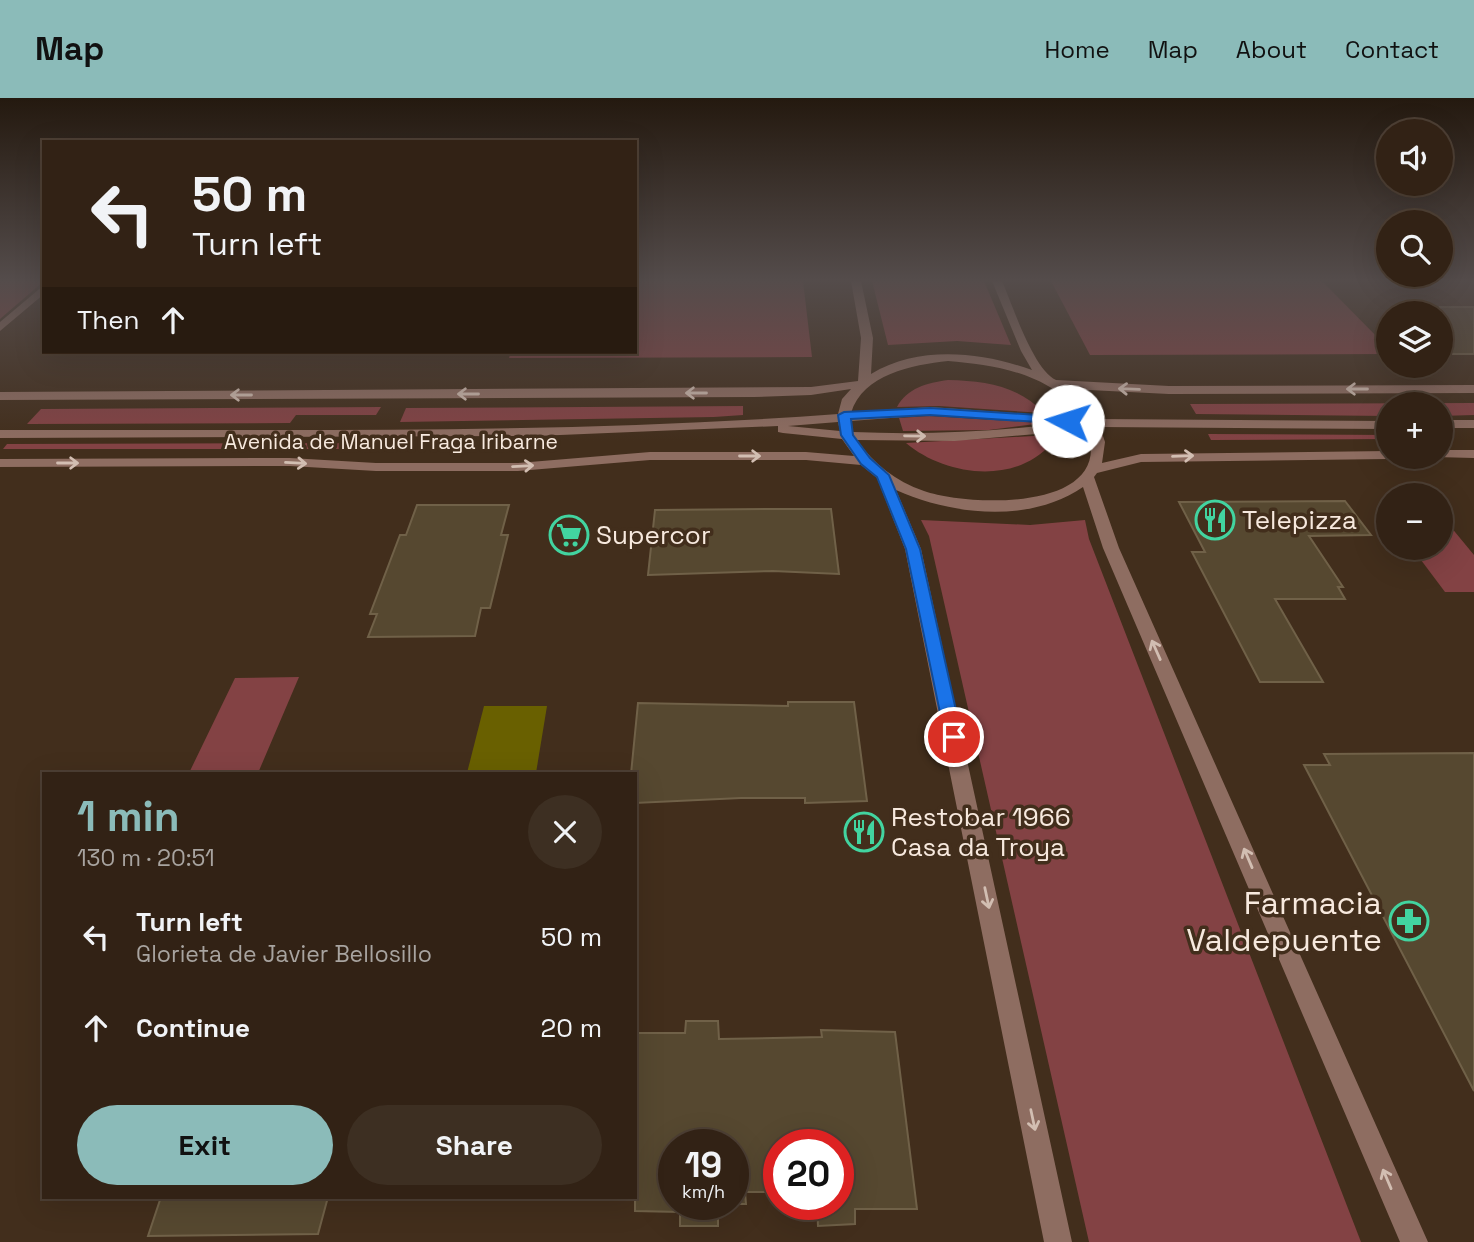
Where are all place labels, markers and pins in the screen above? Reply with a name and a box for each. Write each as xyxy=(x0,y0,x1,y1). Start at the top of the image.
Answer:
restaurant icon: Telepizza xyxy=(1194,499,1236,541)
place label: Telepizza xyxy=(1242,503,1357,537)
supermarket icon: Supercor xyxy=(548,514,590,556)
place label: Supercor xyxy=(596,518,711,552)
pin xyxy=(924,707,984,767)
place label: Restobar 1966 Casa da Troya xyxy=(891,800,1071,864)
restaurant icon: Restobar 1966 Casa da Troya xyxy=(843,811,885,853)
place label: Farmacia Valdepuente xyxy=(1186,883,1382,960)
pharmacy icon: Farmacia Valdepuente xyxy=(1388,900,1430,942)

